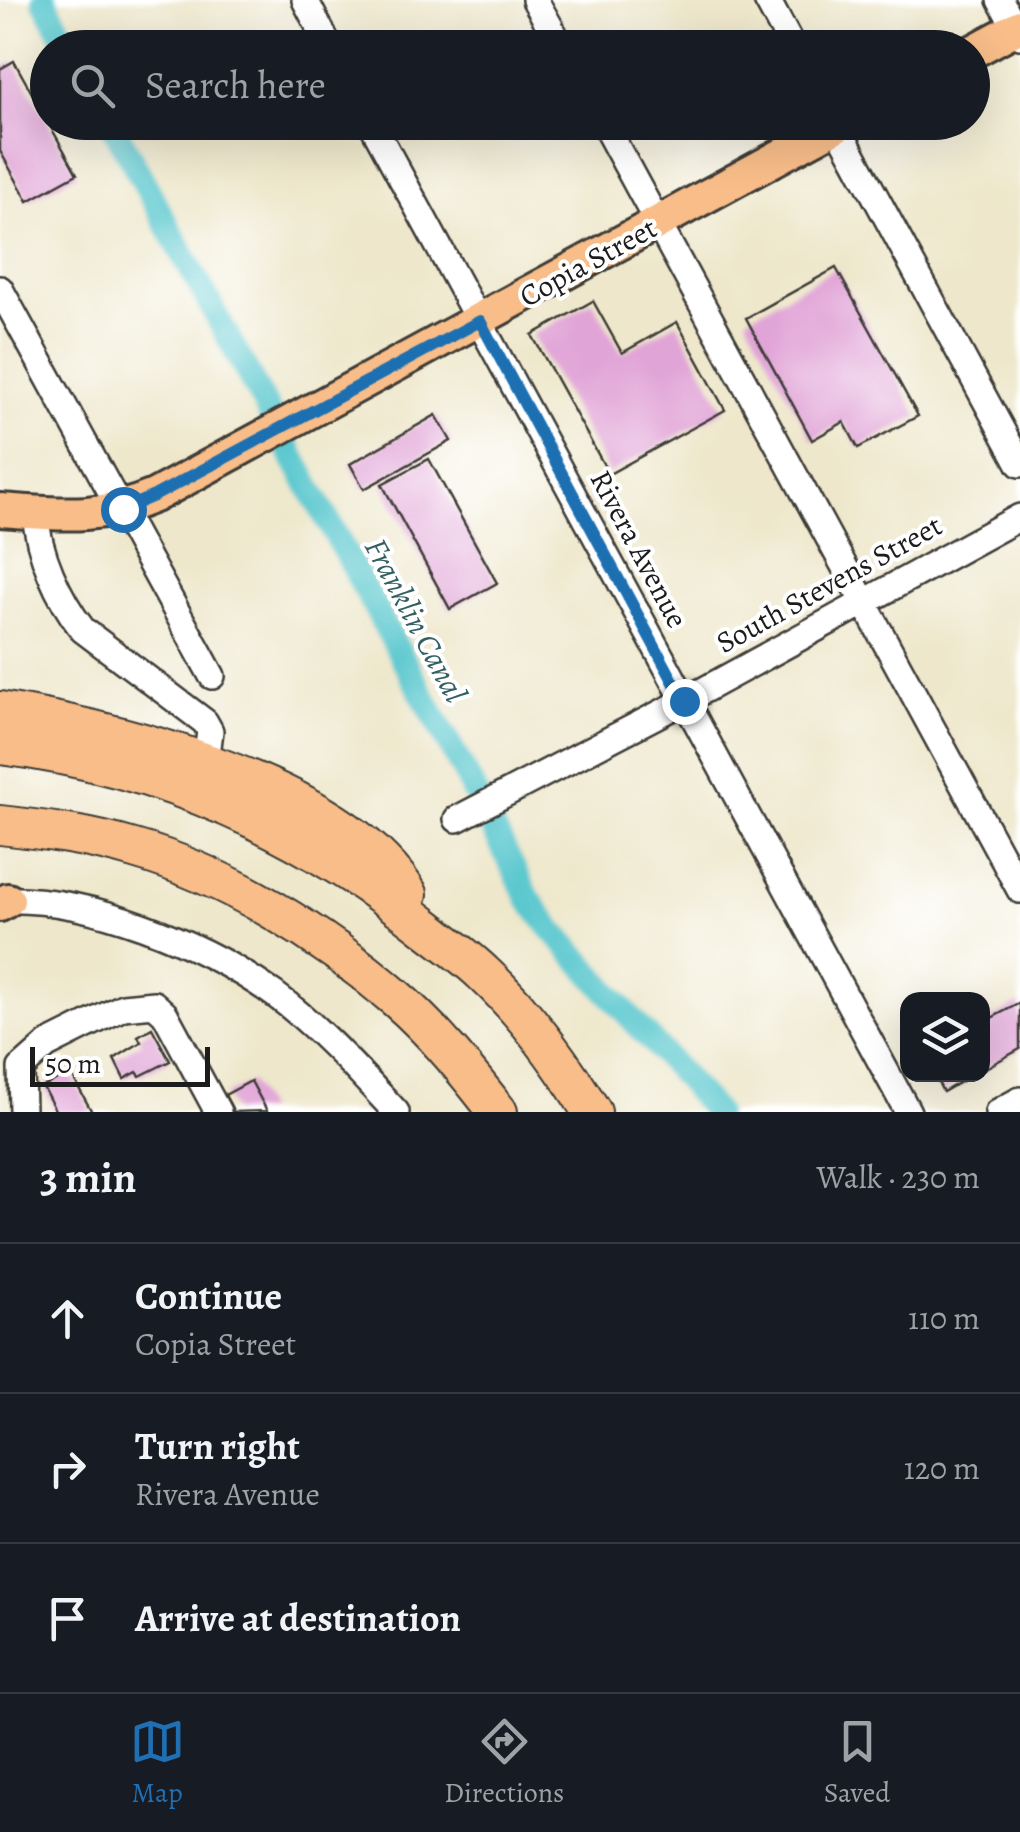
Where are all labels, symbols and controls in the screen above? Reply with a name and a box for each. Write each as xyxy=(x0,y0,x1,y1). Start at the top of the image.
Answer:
search box xyxy=(30,30,990,140)
icon: search xyxy=(65,58,120,113)
text: Search here xyxy=(145,59,326,111)
street label: Copia Street xyxy=(512,208,664,316)
street label: Rivera Avenue xyxy=(581,463,697,635)
route start xyxy=(101,487,147,533)
street label: South Stevens Street xyxy=(709,505,949,663)
water label: Franklin Canal xyxy=(354,530,478,710)
route end xyxy=(662,679,708,725)
map controls xyxy=(900,992,990,1082)
button: layers xyxy=(900,992,990,1082)
scale bar xyxy=(30,1042,210,1086)
text: 50 m xyxy=(45,1045,101,1083)
text: 3 min xyxy=(40,1149,136,1206)
text: Walk · 230 m xyxy=(817,1155,980,1199)
text: Continue xyxy=(135,1270,282,1322)
icon: ahead xyxy=(40,1291,95,1346)
text: 110 m xyxy=(908,1296,980,1340)
text: Copia Street xyxy=(135,1322,296,1366)
text: Turn right xyxy=(135,1420,300,1472)
icon: right xyxy=(40,1441,95,1496)
text: 120 m xyxy=(904,1446,980,1490)
text: Rivera Avenue xyxy=(135,1472,320,1516)
icon: arrive xyxy=(40,1591,95,1646)
text: Arrive at destination xyxy=(135,1592,461,1644)
tab: Map xyxy=(130,1714,185,1812)
tab: Directions xyxy=(444,1714,564,1812)
tab: Saved xyxy=(824,1714,890,1812)

